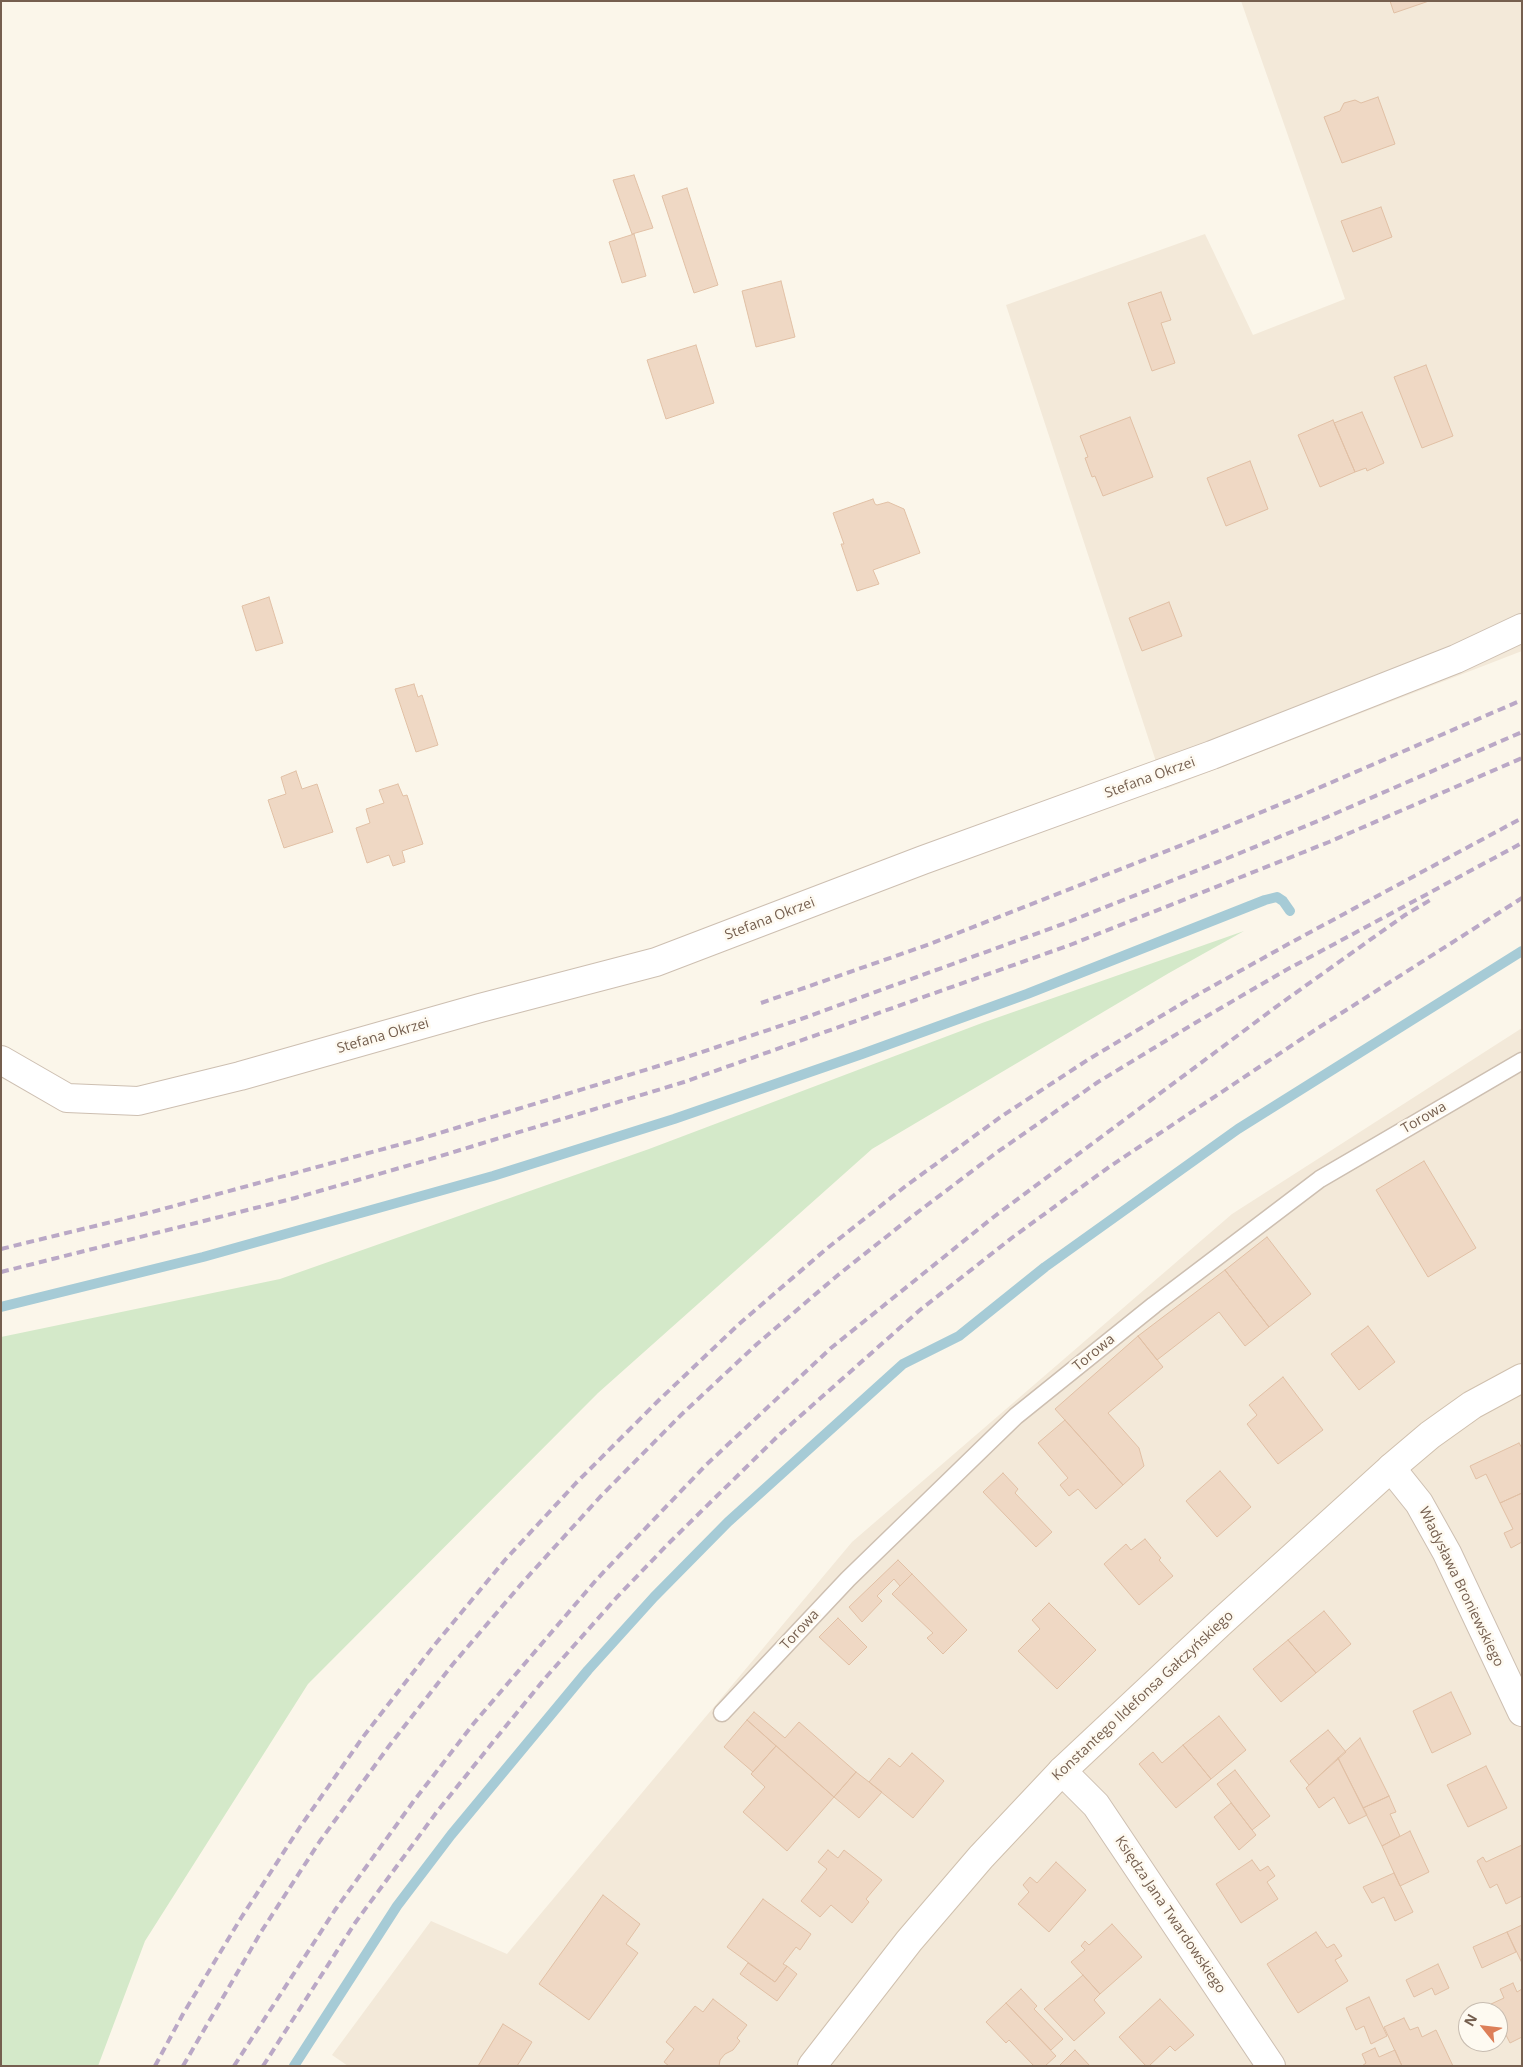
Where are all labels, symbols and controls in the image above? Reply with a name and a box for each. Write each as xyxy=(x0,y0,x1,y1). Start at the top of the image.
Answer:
street label: Stefana Okrzei xyxy=(1103,754,1197,802)
street label: Stefana Okrzei xyxy=(723,894,817,944)
street label: Stefana Okrzei xyxy=(335,1015,431,1057)
street label: Torowa xyxy=(1399,1098,1449,1138)
street label: Torowa xyxy=(1070,1331,1118,1375)
street label: Władysława Broniewskiego xyxy=(1415,1504,1507,1670)
street label: Torowa xyxy=(777,1606,823,1654)
street label: Konstantego Ildefonsa Gałczyńskiego xyxy=(1049,1607,1237,1785)
street label: Księdza Jana Twardowskiego xyxy=(1111,1833,1229,1997)
north arrow xyxy=(1458,2002,1508,2052)
text: N xyxy=(1459,2010,1481,2030)

